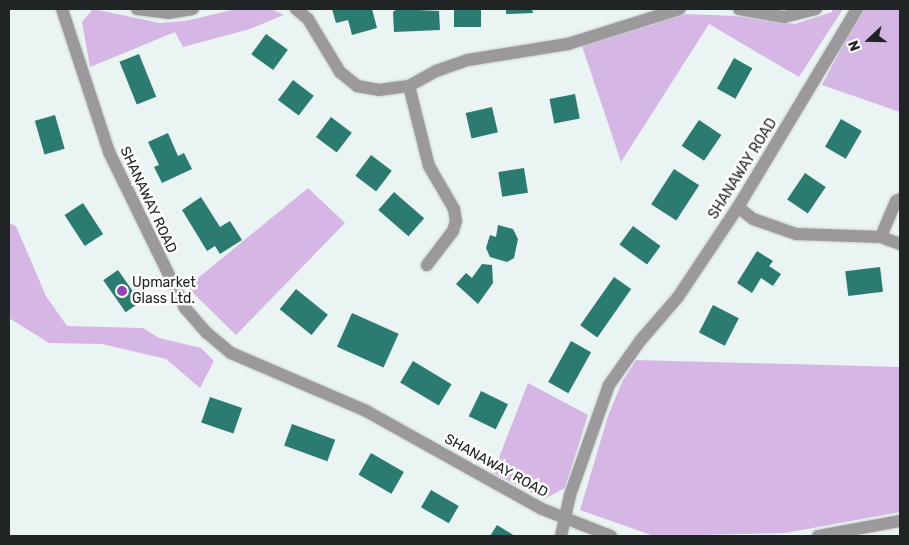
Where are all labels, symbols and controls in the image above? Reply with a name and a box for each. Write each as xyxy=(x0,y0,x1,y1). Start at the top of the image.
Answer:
north arrow xyxy=(844,15,894,65)
text: N xyxy=(845,38,864,53)
street label: SHANAWAY ROAD xyxy=(705,115,781,223)
street label: SHANAWAY ROAD xyxy=(116,144,180,256)
place label: Upmarket Glass Ltd. xyxy=(132,275,196,308)
marker: Upmarket Glass Ltd. xyxy=(116,285,128,297)
street label: SHANAWAY ROAD xyxy=(441,431,551,501)

